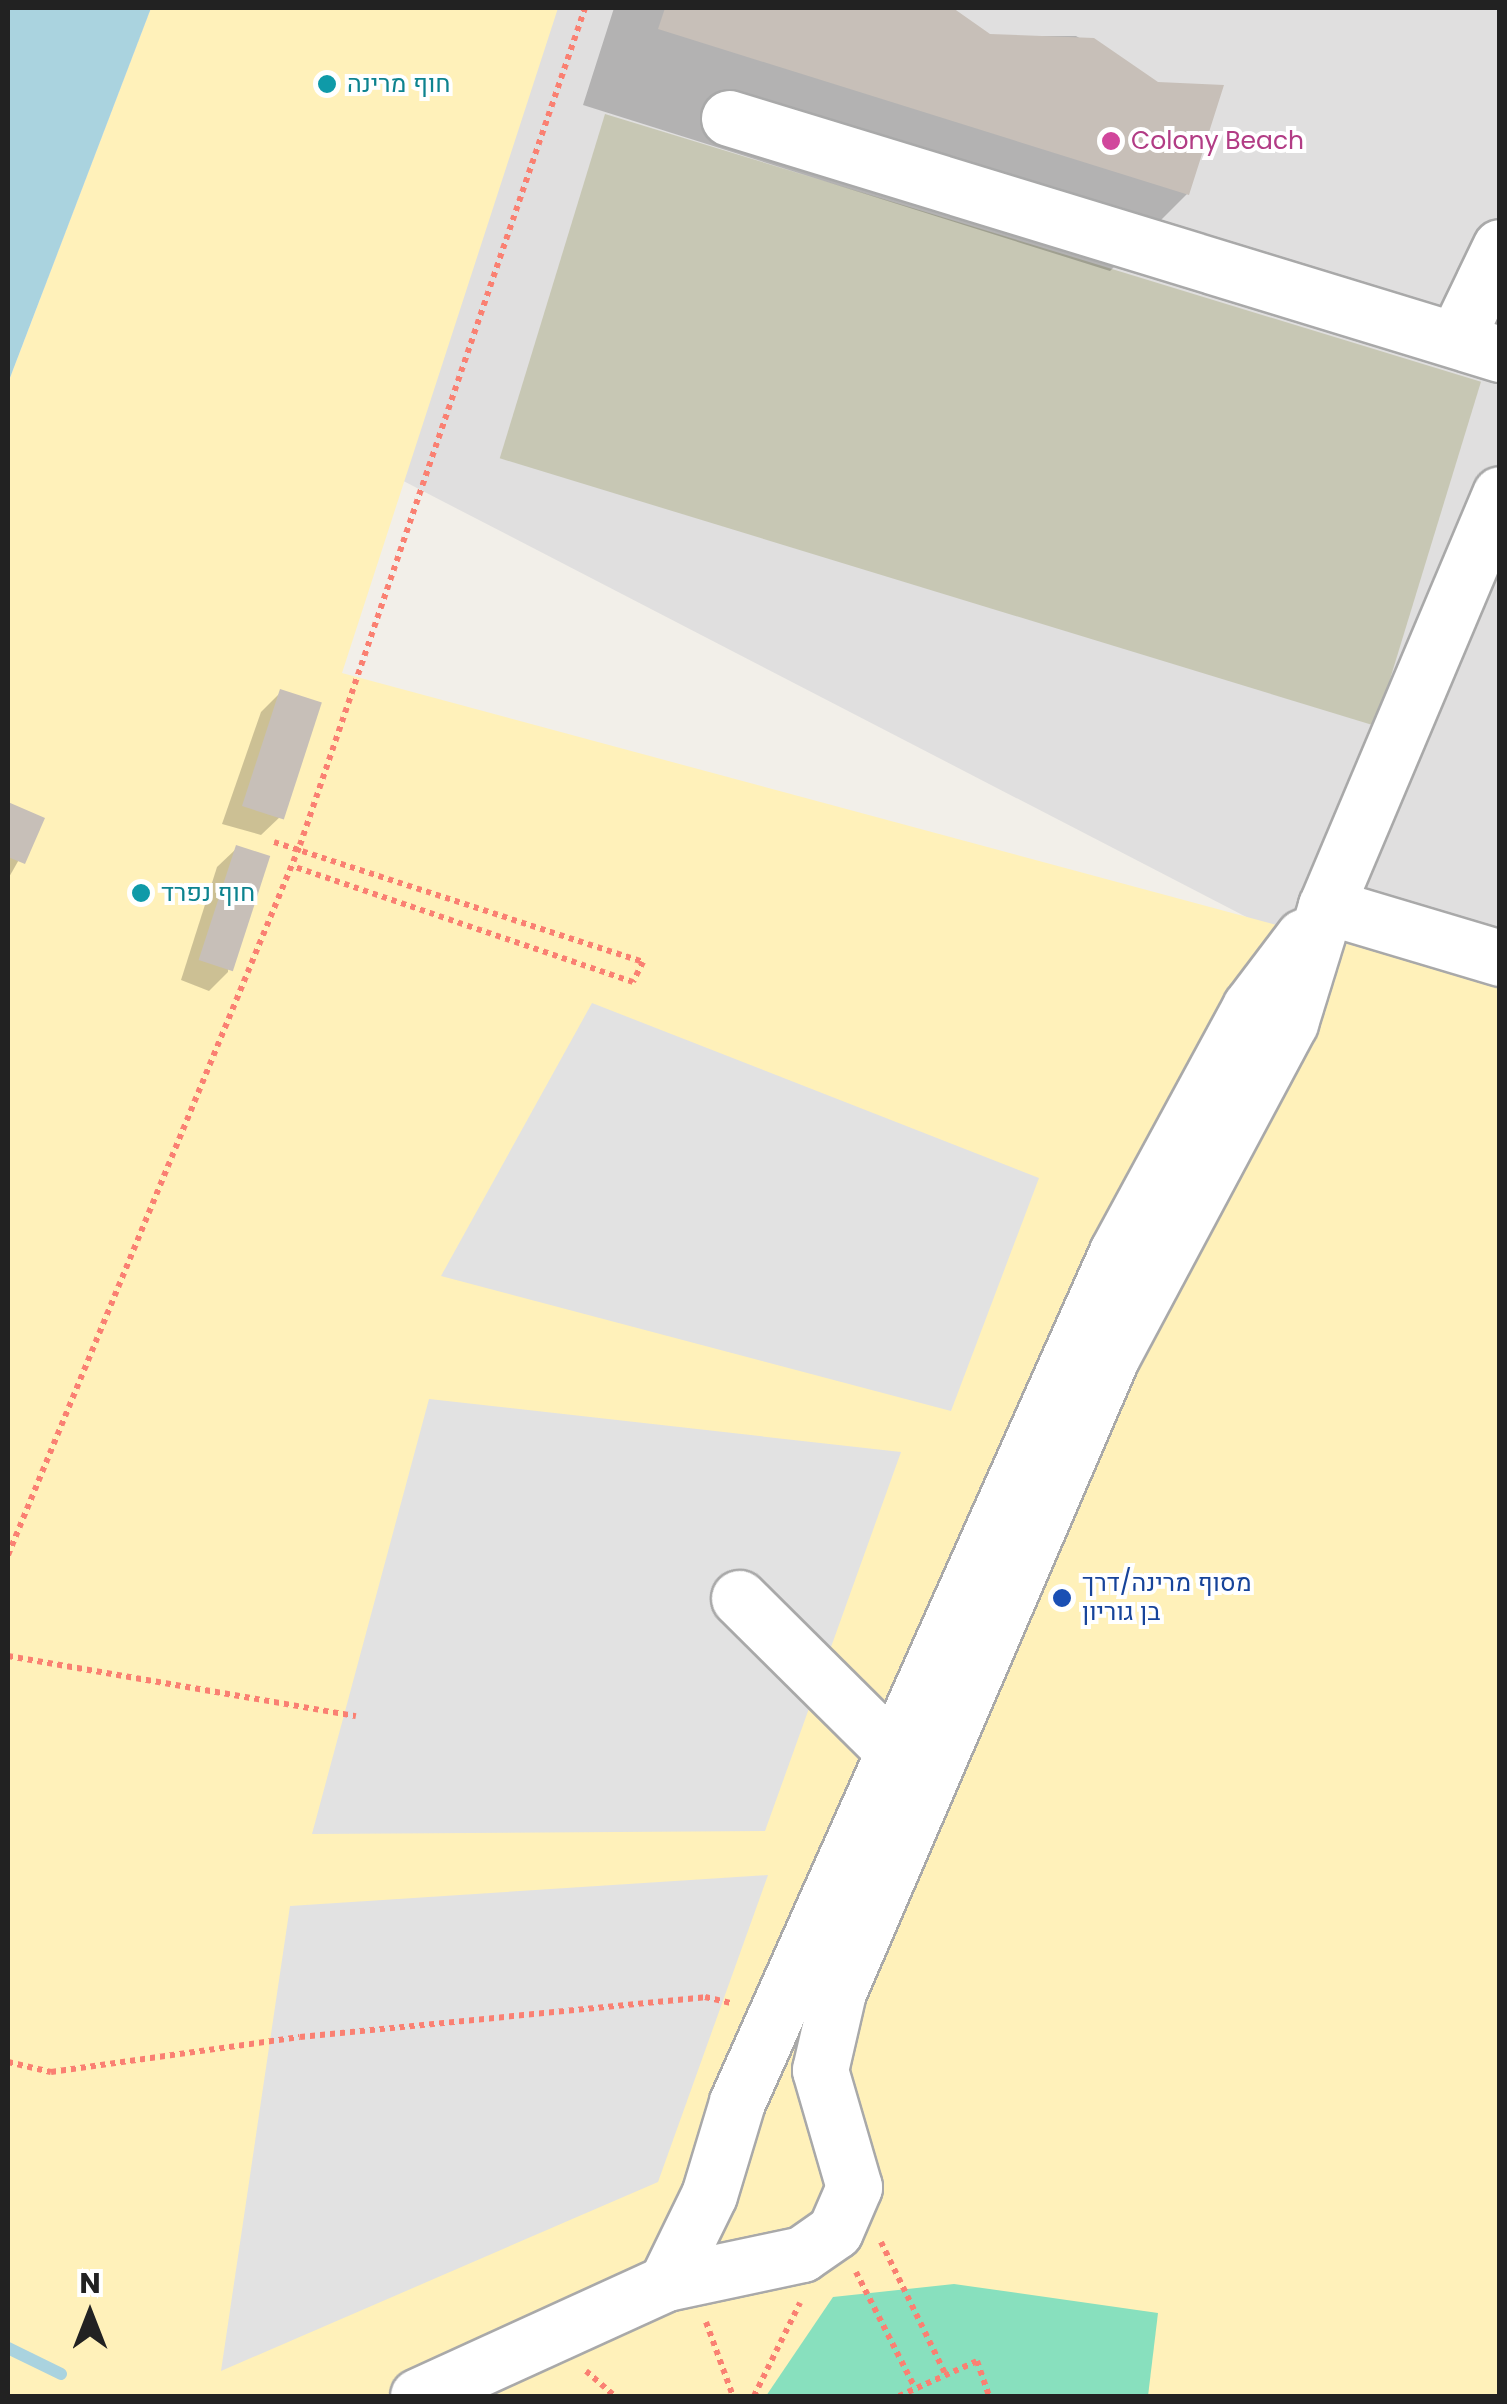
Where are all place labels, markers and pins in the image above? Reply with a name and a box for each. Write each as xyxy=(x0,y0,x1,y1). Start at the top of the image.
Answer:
place label: חוף מרינה xyxy=(347,69,450,99)
marker: חוף מרינה xyxy=(316,73,338,95)
place label: Colony Beach xyxy=(1131,126,1304,156)
marker: Colony Beach xyxy=(1100,130,1122,152)
place label: חוף נפרד xyxy=(161,878,255,908)
marker: חוף נפרד xyxy=(130,882,152,904)
place label: מסוף מרינה/דרך בן גוריון xyxy=(1082,1569,1252,1628)
marker: מסוף מרינה/דרך בן גוריון xyxy=(1051,1587,1073,1609)

